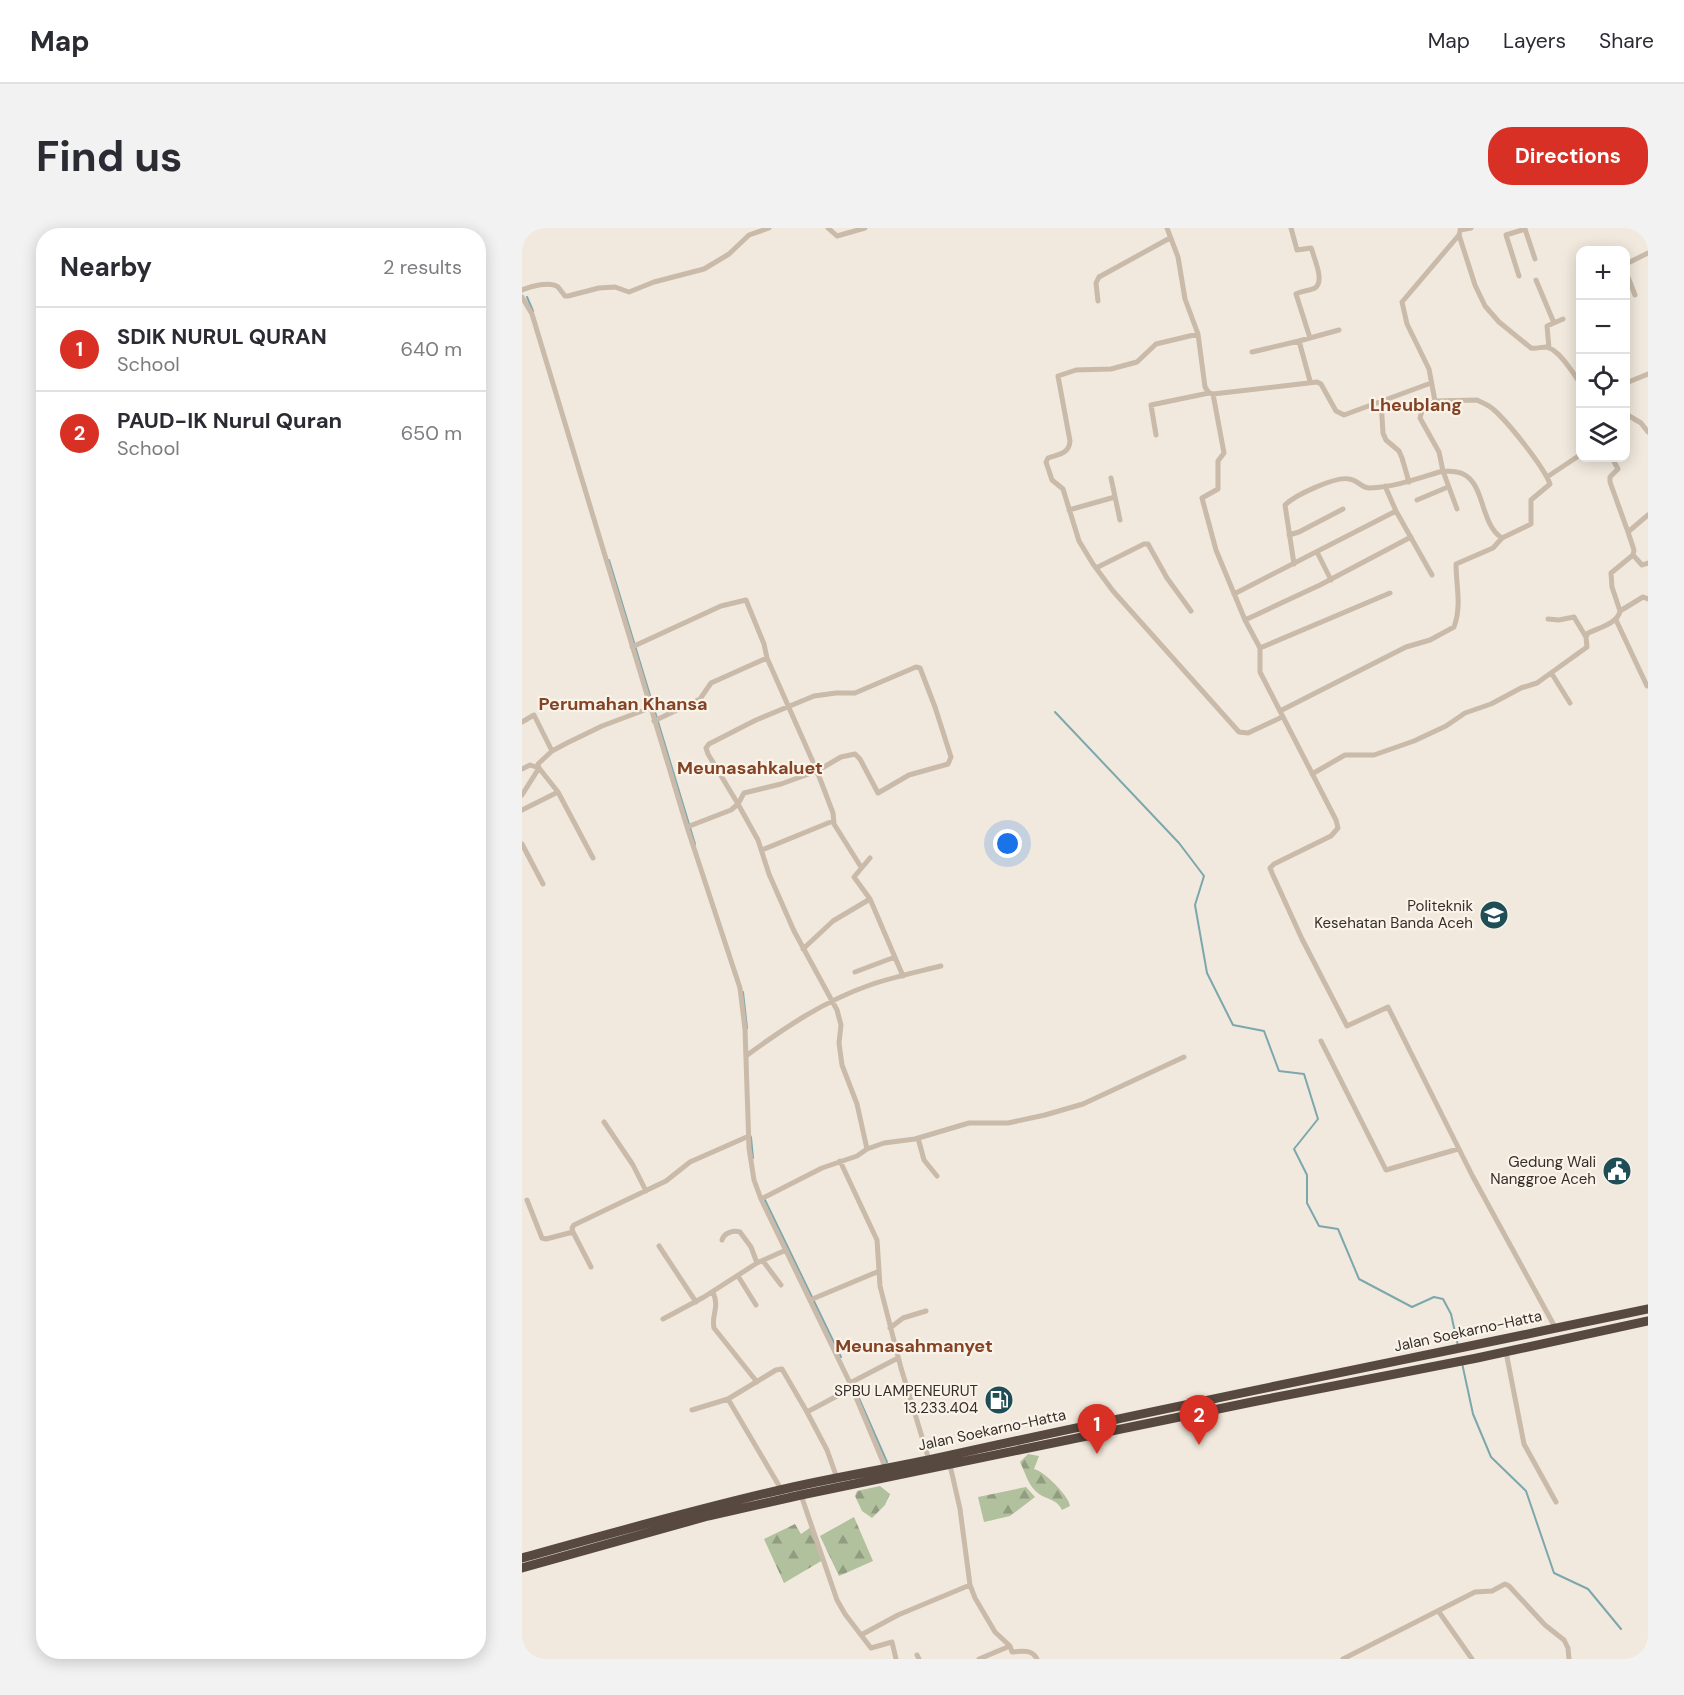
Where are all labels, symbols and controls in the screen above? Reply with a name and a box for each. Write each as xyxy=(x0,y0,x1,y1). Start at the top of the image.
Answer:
text: Map xyxy=(30,23,90,60)
text: Map xyxy=(1428,27,1470,55)
text: Layers xyxy=(1503,27,1566,55)
text: Share xyxy=(1599,27,1654,55)
button: Directions xyxy=(1488,127,1648,185)
text: Find us xyxy=(36,129,182,184)
map controls xyxy=(1576,246,1630,462)
button: + xyxy=(1576,246,1630,300)
text: Nearby xyxy=(60,250,152,284)
text: 2 results xyxy=(383,254,462,280)
button: − xyxy=(1576,300,1630,354)
text: SDIK NURUL QURAN xyxy=(117,322,327,351)
text: 1 xyxy=(76,336,83,362)
text: 640 m xyxy=(400,336,462,362)
text: School xyxy=(117,351,180,377)
button: locate xyxy=(1576,354,1630,408)
district label: Lheublang xyxy=(1370,393,1462,417)
text: PAUD-IK Nurul Quran xyxy=(117,406,342,435)
button: layers xyxy=(1576,408,1630,462)
text: 2 xyxy=(74,420,85,446)
text: 650 m xyxy=(401,420,462,446)
text: School xyxy=(117,435,180,461)
district label: Perumahan Khansa xyxy=(538,692,708,716)
district label: Meunasahkaluet xyxy=(677,756,823,780)
your location xyxy=(993,829,1022,858)
place label: Politeknik Kesehatan Banda Aceh xyxy=(1314,896,1473,933)
school or university icon: Politeknik Kesehatan Banda Aceh xyxy=(1478,899,1510,931)
place label: Gedung Wali Nanggroe Aceh xyxy=(1490,1152,1596,1189)
public building icon: Gedung Wali Nanggroe Aceh xyxy=(1601,1155,1633,1187)
street label: Jalan Soekarno-Hatta xyxy=(1392,1306,1544,1356)
district label: Meunasahmanyet xyxy=(835,1334,993,1358)
place label: SPBU LAMPENEURUT 13.233.404 xyxy=(834,1381,978,1418)
fuel station icon: SPBU LAMPENEURUT 13.233.404 xyxy=(983,1384,1015,1416)
pin: 2 xyxy=(1180,1396,1218,1445)
pin: 1 xyxy=(1078,1404,1116,1454)
street label: Jalan Soekarno-Hatta xyxy=(916,1405,1068,1455)

